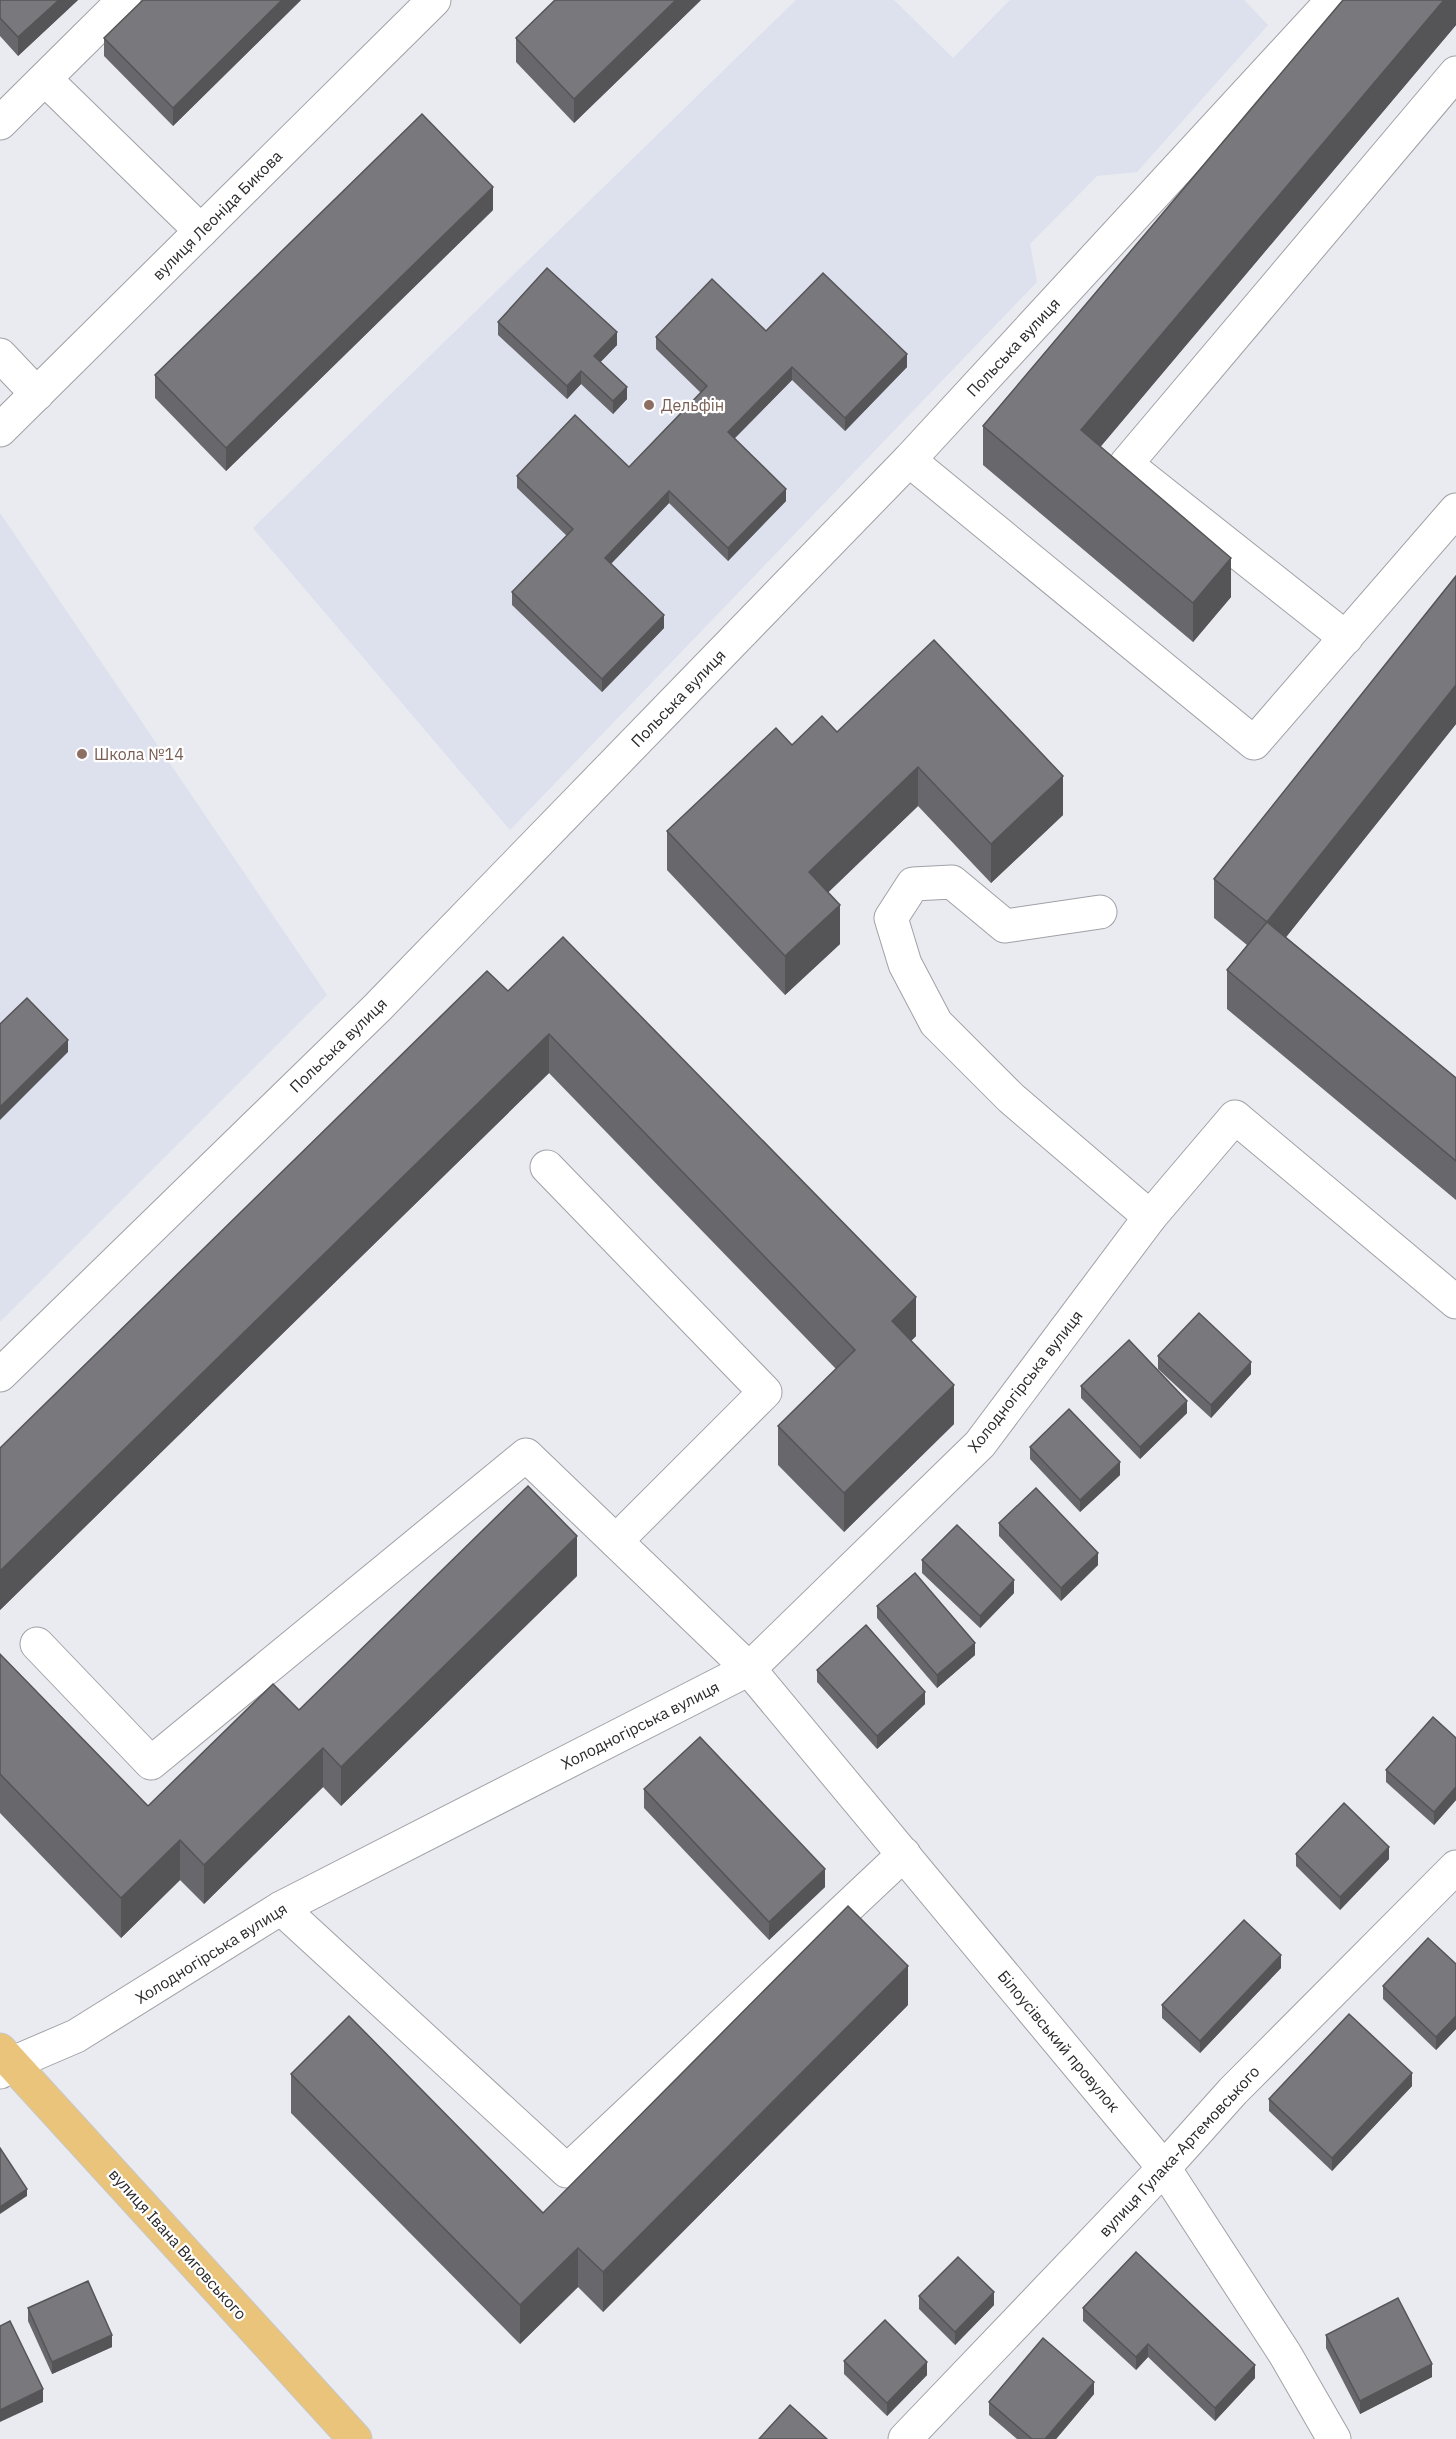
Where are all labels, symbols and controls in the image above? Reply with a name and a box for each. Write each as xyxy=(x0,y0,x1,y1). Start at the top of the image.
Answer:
street label: вулиця Леоніда Бикова xyxy=(148,146,286,284)
street label: Польська вулиця xyxy=(962,293,1064,401)
place label: Дельфін xyxy=(661,395,724,415)
marker: Дельфін xyxy=(642,398,656,412)
street label: Польська вулиця xyxy=(626,645,730,751)
place label: Школа №14 xyxy=(94,744,184,764)
marker: Школа №14 xyxy=(75,747,89,761)
street label: Польська вулиця xyxy=(285,993,391,1097)
street label: Холодногірська вулиця xyxy=(963,1306,1087,1456)
street label: Холодногірська вулиця xyxy=(557,1676,723,1774)
street label: Холодногірська вулиця xyxy=(131,1898,291,2008)
street label: Білоусівський провулок xyxy=(994,1966,1124,2116)
street label: вулиця Гулака-Артемовського xyxy=(1094,2061,1264,2241)
street label: вулиця Івана Виговського xyxy=(105,2164,251,2324)

